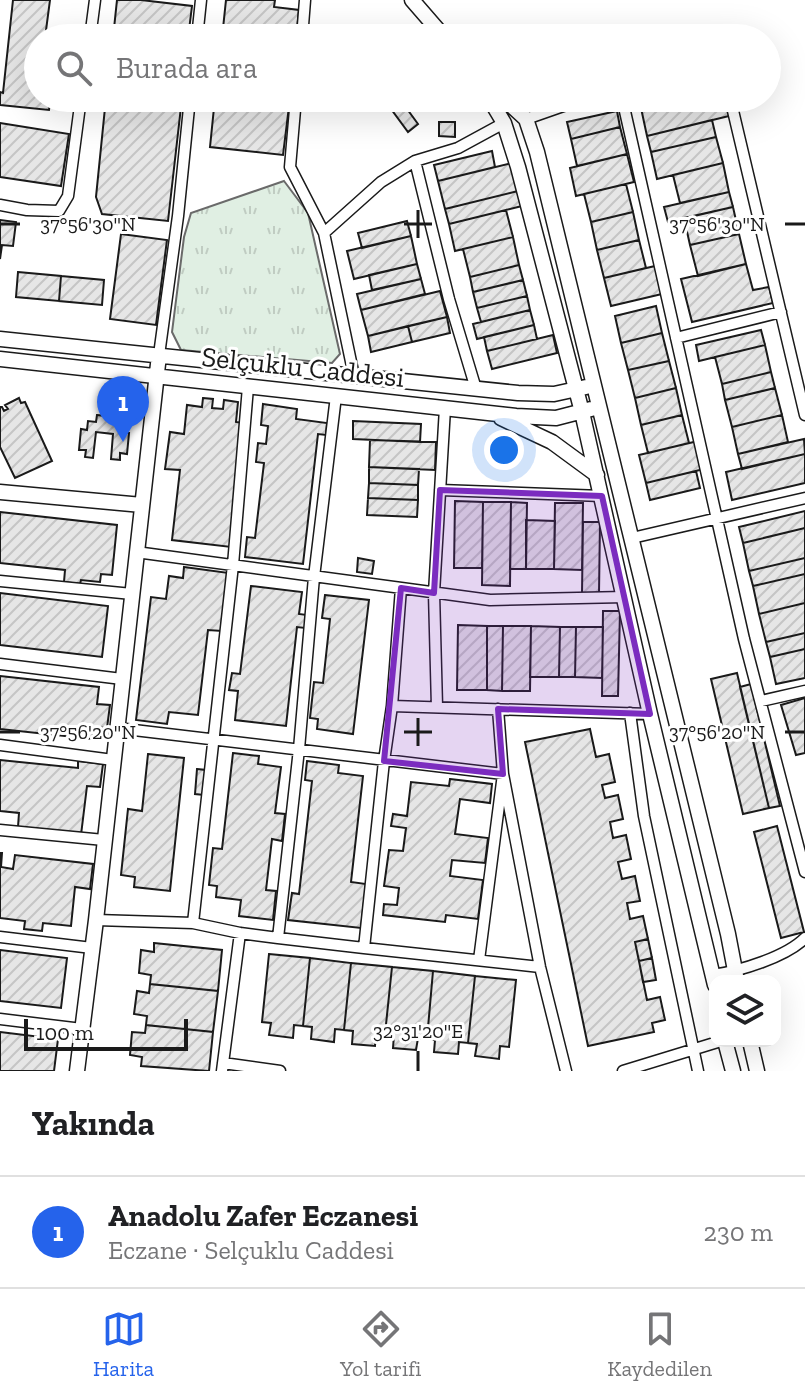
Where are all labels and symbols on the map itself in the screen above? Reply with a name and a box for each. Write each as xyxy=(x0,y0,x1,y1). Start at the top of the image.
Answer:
text: 37°56'30"N xyxy=(40,212,136,236)
text: 37°56'30"N xyxy=(669,212,765,236)
street label: Selçuklu Caddesi xyxy=(200,340,406,394)
pin: 1 xyxy=(97,376,149,442)
your location xyxy=(484,430,524,470)
text: 37°56'20"N xyxy=(40,720,136,744)
text: 37°56'20"N xyxy=(669,720,765,744)
scale bar xyxy=(24,1015,188,1051)
text: 32°31'20"E xyxy=(373,1019,463,1043)

